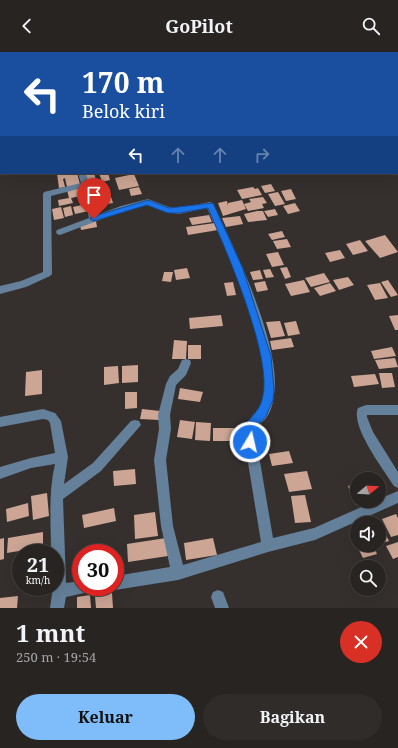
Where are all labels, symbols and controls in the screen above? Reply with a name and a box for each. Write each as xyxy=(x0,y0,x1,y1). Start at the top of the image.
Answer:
text: GoPilot xyxy=(165,14,233,38)
icon: back xyxy=(16,15,38,37)
icon: search xyxy=(360,15,382,37)
text: 170 m xyxy=(82,63,164,101)
icon: left xyxy=(16,68,68,120)
text: Belok kiri xyxy=(82,99,165,123)
icon: left xyxy=(125,144,147,166)
icon: ahead xyxy=(167,144,189,166)
icon: ahead xyxy=(209,144,231,166)
icon: right xyxy=(251,144,273,166)
pin xyxy=(77,178,111,219)
icon: arrive xyxy=(83,184,105,206)
position arrow xyxy=(229,421,271,463)
north arrow xyxy=(350,472,386,508)
map controls xyxy=(350,472,386,596)
button: sound xyxy=(350,516,386,552)
speed limit sign: 30 xyxy=(72,544,124,596)
text: 21 xyxy=(27,551,49,578)
button: search xyxy=(350,560,386,596)
text: km/h xyxy=(26,573,50,587)
text: 1 mnt xyxy=(16,616,85,649)
button: close xyxy=(340,621,382,663)
text: 250 m · 19:54 xyxy=(16,648,96,666)
button: Keluar xyxy=(16,694,195,740)
button: Bagikan xyxy=(203,694,382,740)

